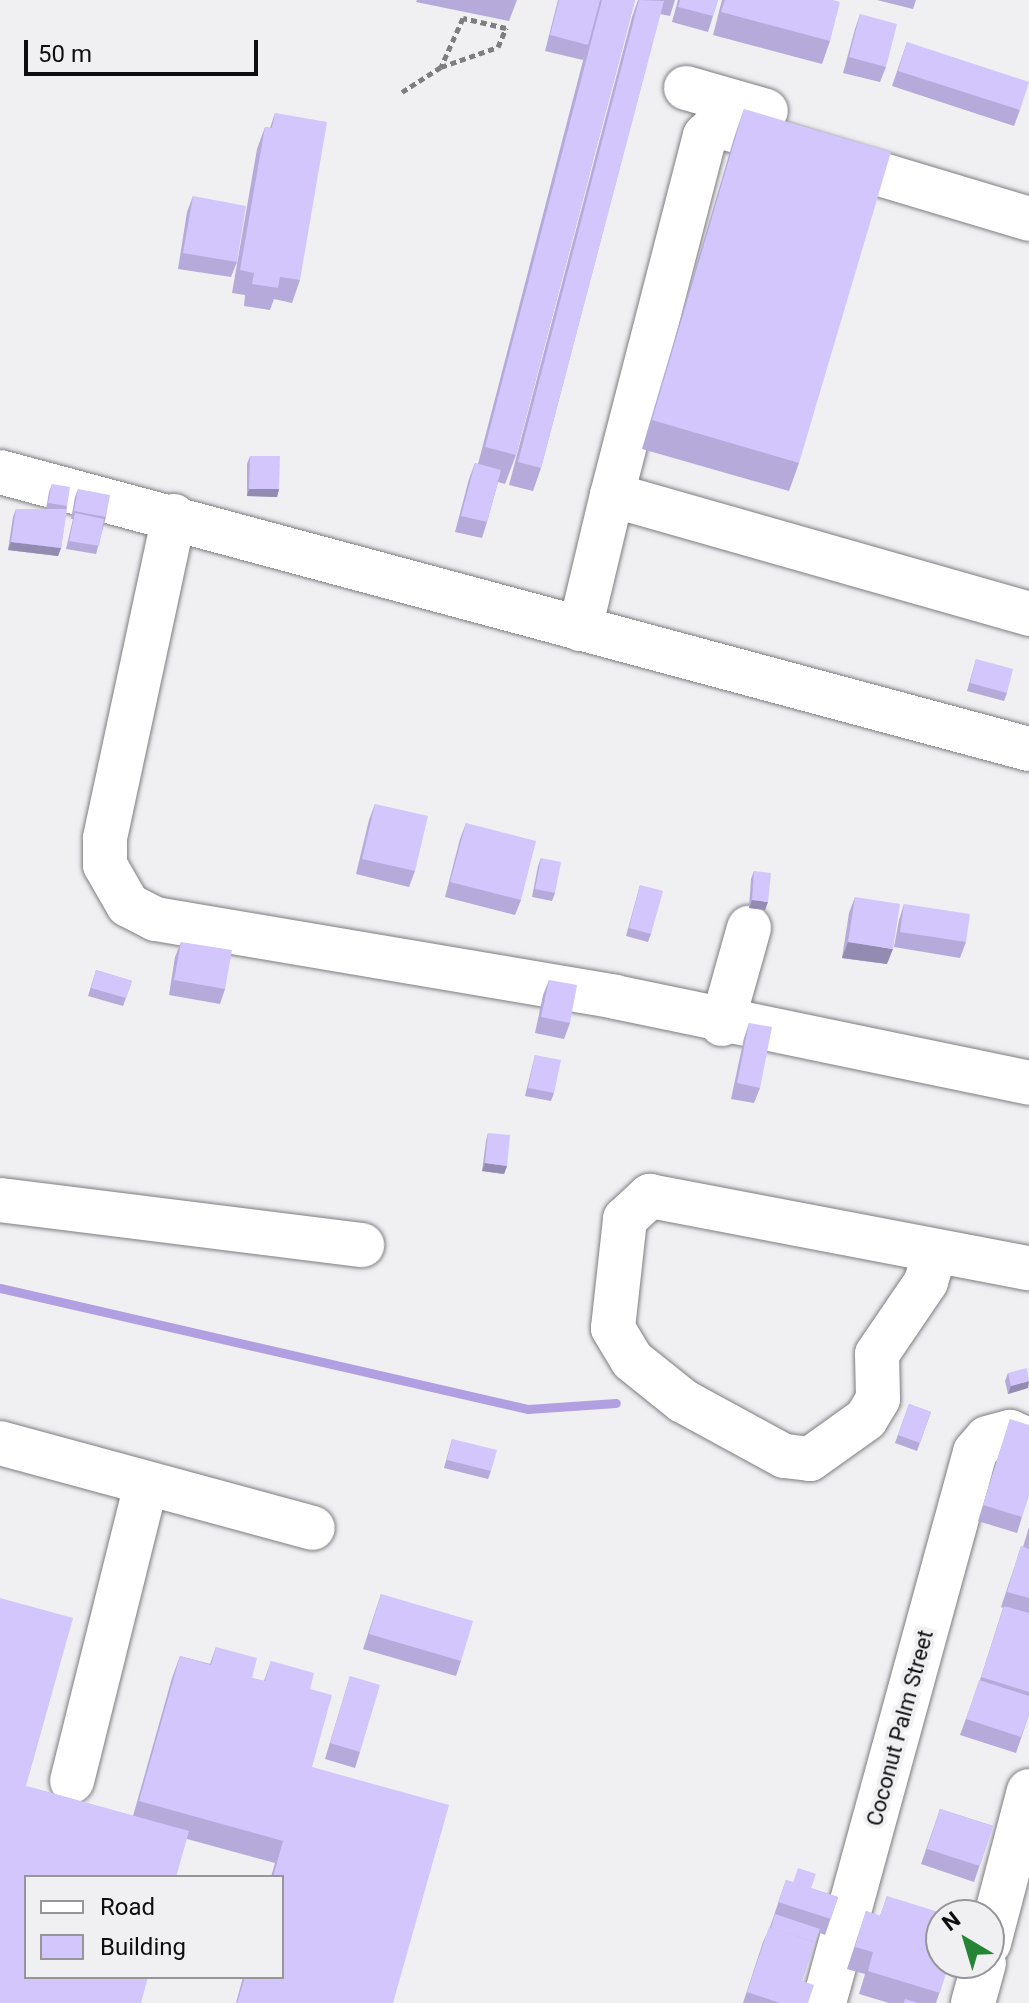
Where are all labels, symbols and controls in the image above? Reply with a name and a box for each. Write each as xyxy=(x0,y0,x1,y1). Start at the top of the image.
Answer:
scale bar xyxy=(28,24,262,74)
text: 50 m xyxy=(38,40,92,68)
street label: Coconut Palm Street xyxy=(861,1627,939,1829)
legend xyxy=(24,1875,284,1979)
text: Road xyxy=(100,1893,155,1921)
north arrow xyxy=(925,1899,1005,1979)
text: N xyxy=(937,1907,965,1936)
text: Building xyxy=(100,1933,186,1961)

